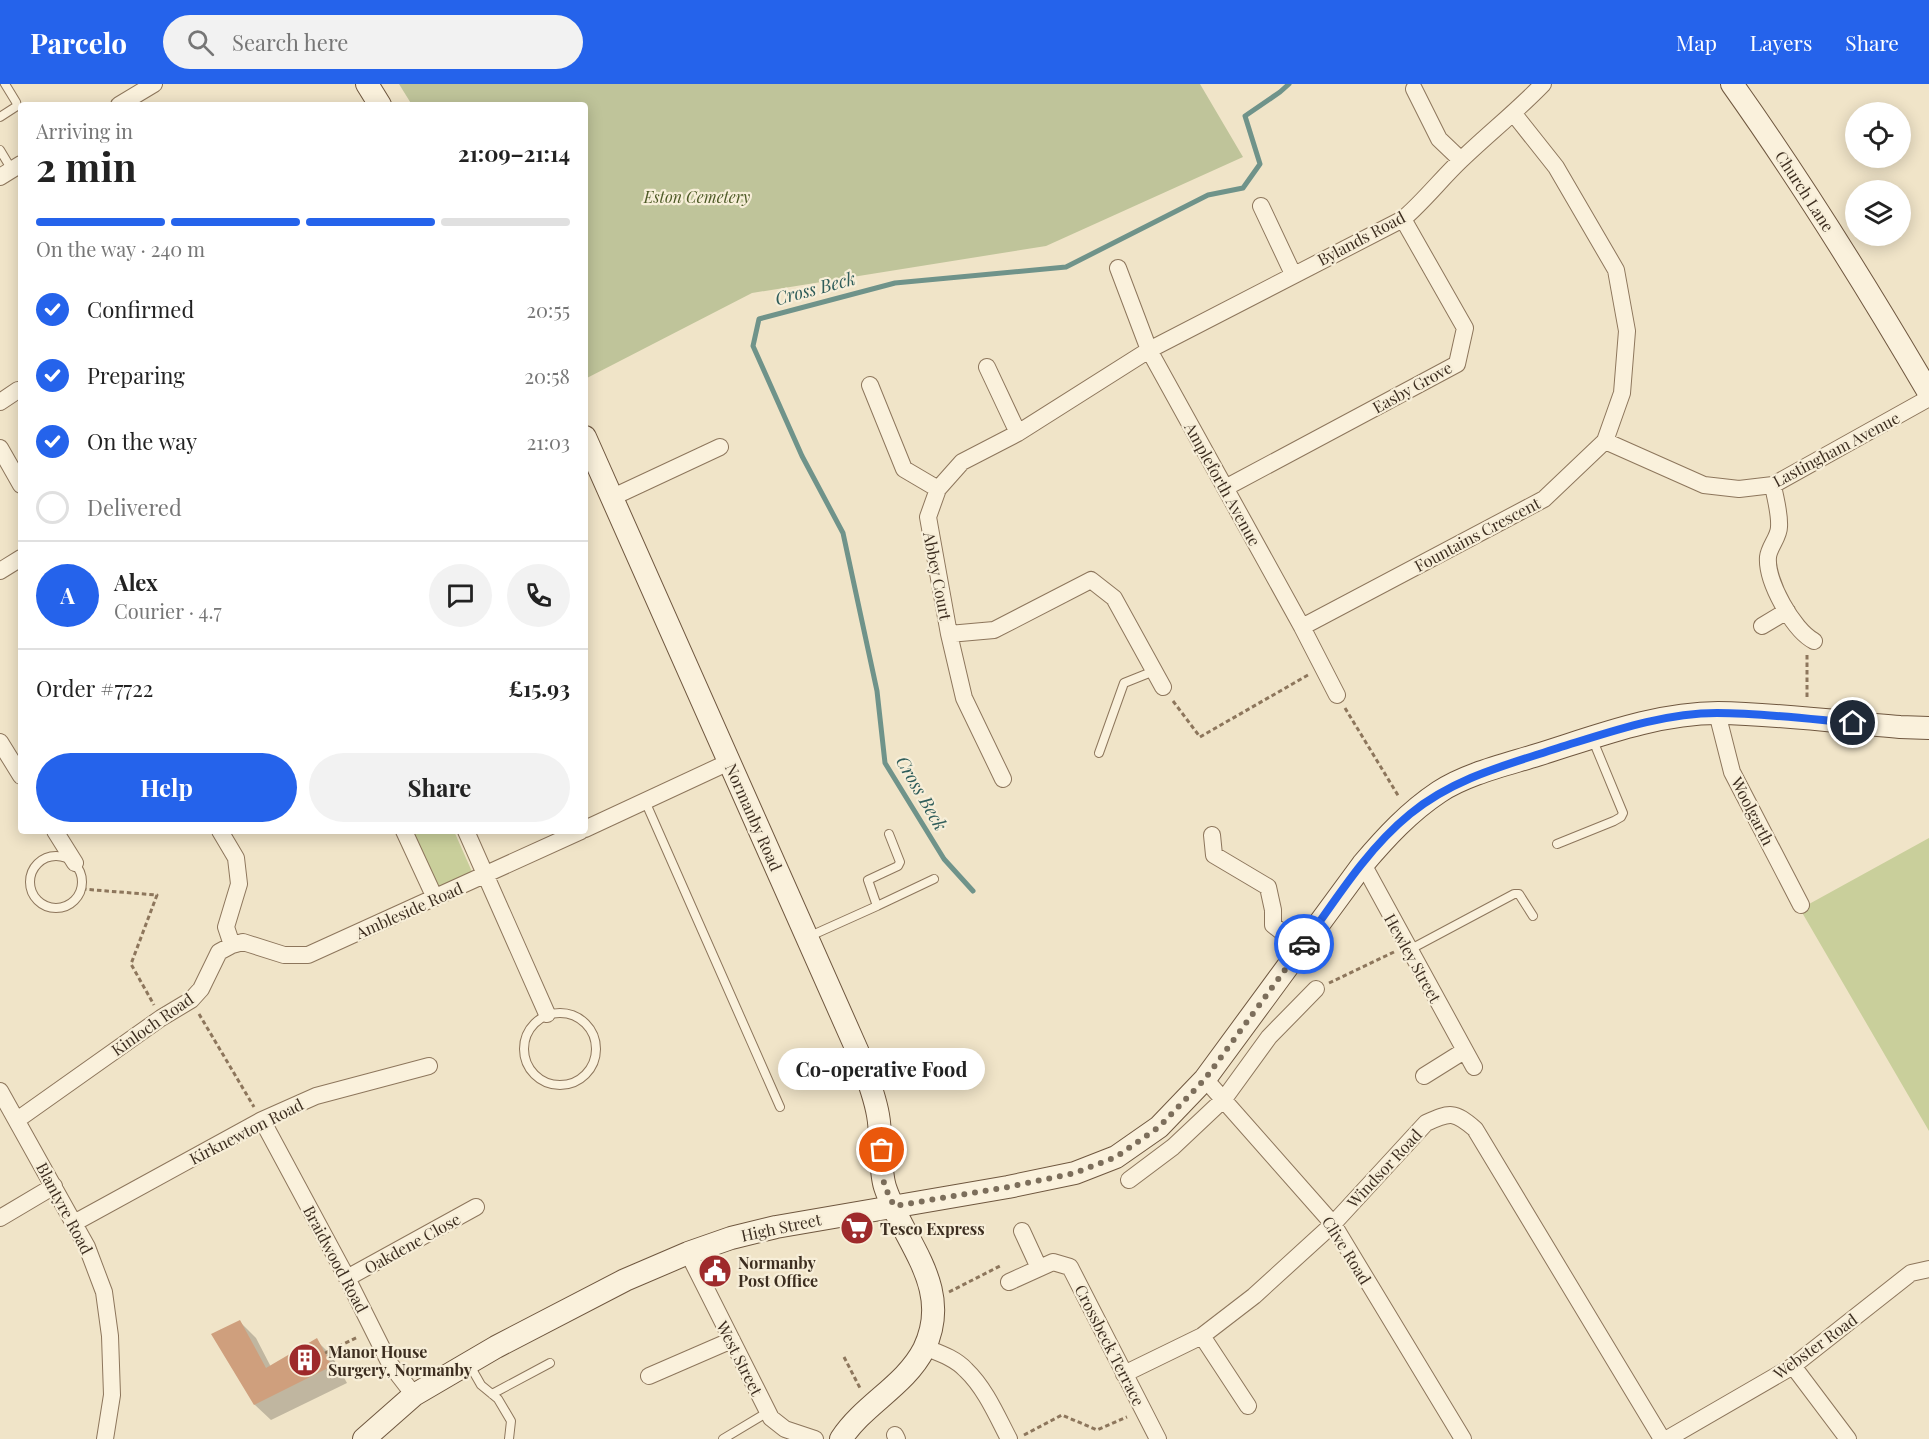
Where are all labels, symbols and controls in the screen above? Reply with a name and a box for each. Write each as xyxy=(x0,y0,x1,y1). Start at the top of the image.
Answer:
search box xyxy=(163,15,583,69)
text: Parcelo xyxy=(30,24,127,61)
icon: search xyxy=(184,26,217,59)
text: Search here xyxy=(232,27,348,57)
text: Map xyxy=(1676,28,1717,56)
text: Layers xyxy=(1750,28,1812,56)
text: Share xyxy=(1845,28,1899,56)
map controls xyxy=(1845,102,1911,246)
button: locate xyxy=(1845,102,1911,168)
text: Arriving in xyxy=(36,117,133,144)
text: 21:09–21:14 xyxy=(458,138,570,168)
text: 2 min xyxy=(36,140,137,192)
street label: Church Lane xyxy=(1771,146,1839,236)
button: layers xyxy=(1845,180,1911,246)
park label: Eston Cemetery xyxy=(643,186,751,207)
street label: Bylands Road xyxy=(1314,206,1408,270)
text: On the way · 240 m xyxy=(36,235,205,262)
water label: Cross Beck xyxy=(772,266,858,310)
icon: check xyxy=(36,293,69,326)
text: Confirmed xyxy=(87,294,194,324)
text: 20:55 xyxy=(527,296,570,323)
street label: Easby Grove xyxy=(1368,357,1456,417)
icon: check xyxy=(36,359,69,392)
text: Preparing xyxy=(87,360,185,390)
text: 20:58 xyxy=(524,362,570,389)
street label: Lastingham Avenue xyxy=(1769,407,1903,491)
street label: Ampleforth Avenue xyxy=(1180,418,1266,550)
icon: check xyxy=(36,425,69,458)
text: On the way xyxy=(87,426,197,456)
text: 21:03 xyxy=(527,428,570,455)
text: Delivered xyxy=(87,492,182,522)
street label: Fountains Crescent xyxy=(1410,492,1544,576)
street label: Abbey Court xyxy=(919,529,957,622)
button: chat xyxy=(429,564,492,627)
button: phone xyxy=(507,564,570,627)
text: Alex xyxy=(114,567,158,597)
text: A xyxy=(60,580,75,610)
text: Courier · 4.7 xyxy=(114,597,222,624)
text: Order #7722 xyxy=(36,673,153,703)
text: £15.93 xyxy=(509,673,570,703)
pin xyxy=(1827,697,1878,748)
icon: home xyxy=(1836,706,1869,739)
water label: Cross Beck xyxy=(891,751,953,835)
button: Help xyxy=(36,753,297,822)
button: Share xyxy=(309,753,570,822)
street label: Normanby Road xyxy=(721,760,787,874)
street label: Woolgarth xyxy=(1726,772,1779,849)
street label: Ambleside Road xyxy=(351,877,466,943)
street label: Hewley Street xyxy=(1380,910,1446,1007)
courier xyxy=(1274,914,1334,974)
icon: car xyxy=(1288,928,1321,961)
street label: Kinloch Road xyxy=(107,988,197,1060)
callout: Co-operative Food xyxy=(778,1048,986,1090)
text: Co-operative Food xyxy=(796,1055,967,1082)
street label: Kirknewton Road xyxy=(186,1093,306,1169)
pin xyxy=(856,1124,907,1175)
street label: Windsor Road xyxy=(1341,1124,1426,1213)
icon: bag xyxy=(865,1133,898,1166)
street label: Blantyre Road xyxy=(32,1159,98,1257)
street label: Braidwood Road xyxy=(299,1202,373,1316)
street label: Oakdene Close xyxy=(360,1208,464,1278)
street label: High Street xyxy=(739,1208,823,1246)
supermarket icon: Tesco Express xyxy=(839,1210,875,1246)
street label: Clive Road xyxy=(1318,1212,1376,1288)
place label: Tesco Express xyxy=(880,1218,985,1239)
place label: Normanby Post Office xyxy=(738,1252,818,1291)
public building icon: Normanby Post Office xyxy=(697,1253,733,1289)
street label: Crossbeck Terrace xyxy=(1070,1281,1150,1409)
street label: Webster Road xyxy=(1768,1309,1861,1384)
street label: West Street xyxy=(712,1316,768,1399)
place label: Manor House Surgery, Normanby xyxy=(328,1341,473,1380)
building icon: Manor House Surgery, Normanby xyxy=(287,1342,323,1378)

